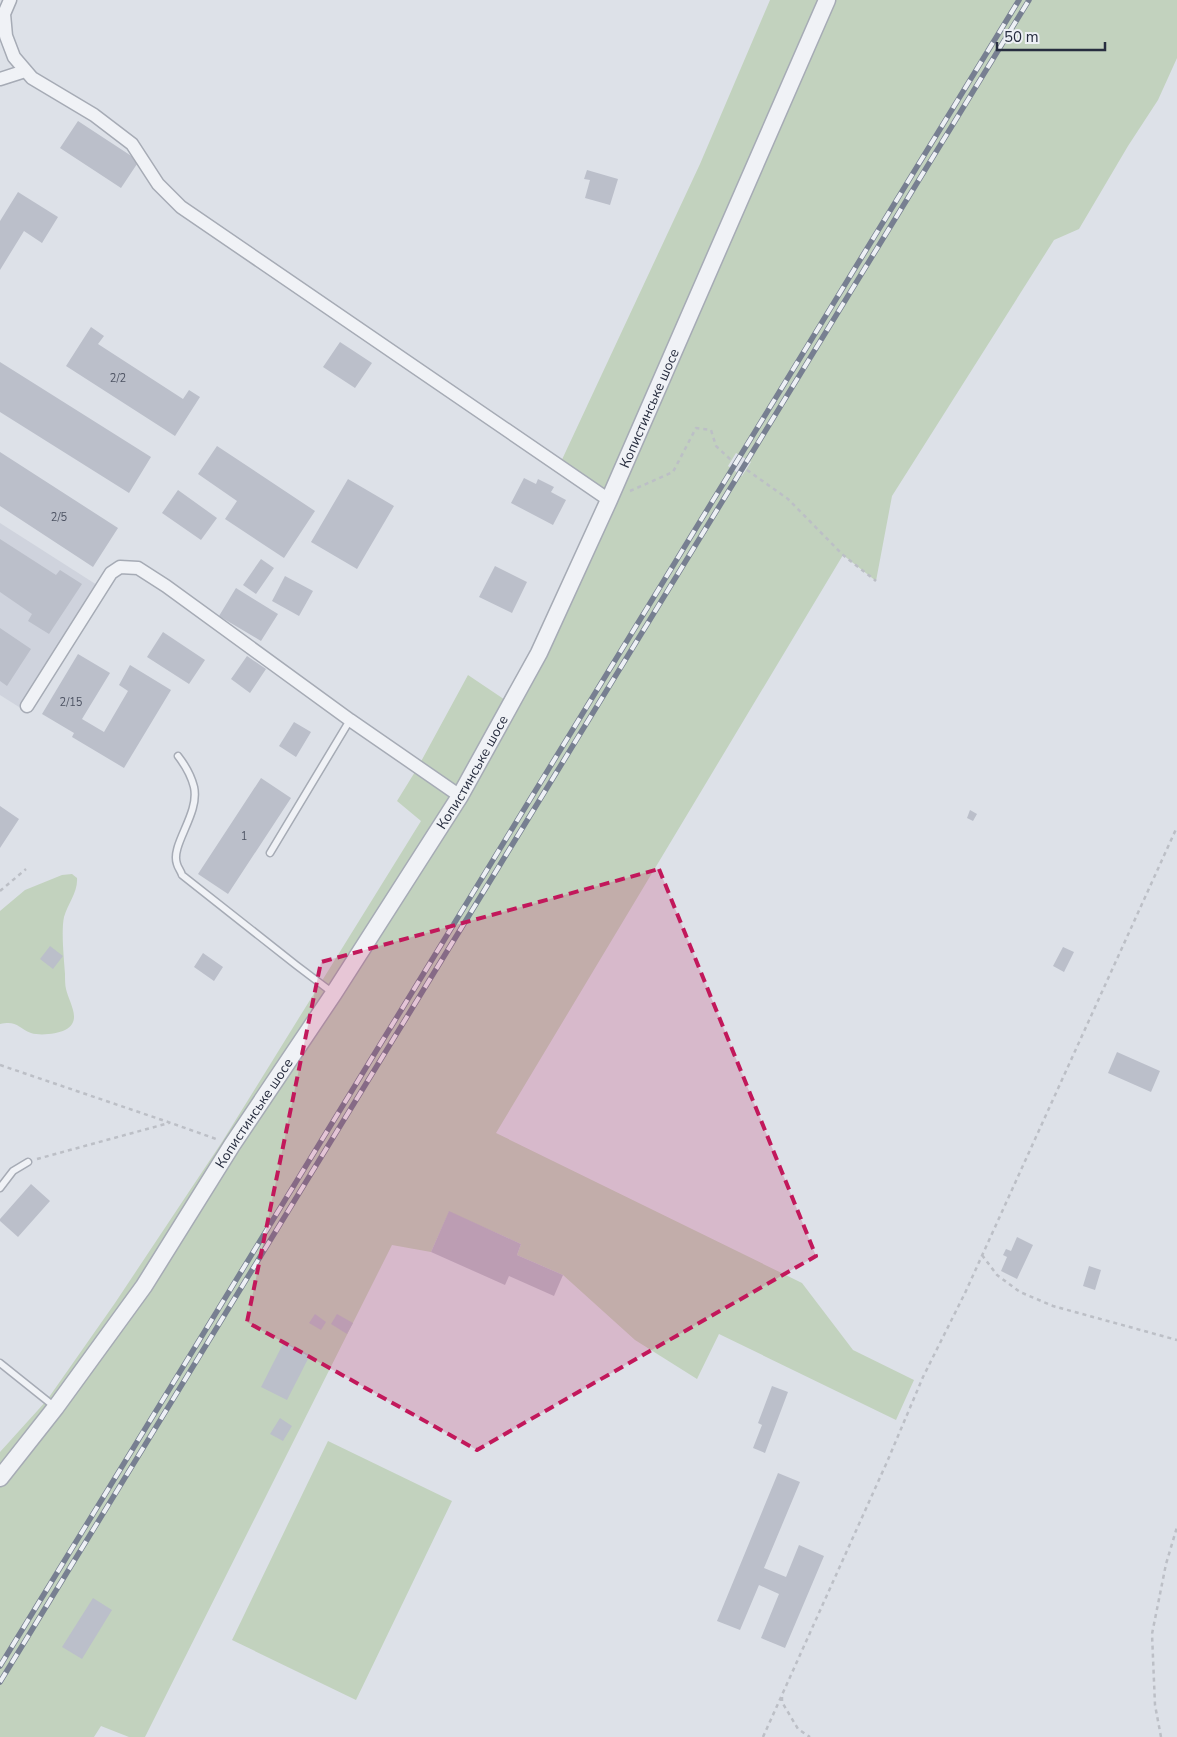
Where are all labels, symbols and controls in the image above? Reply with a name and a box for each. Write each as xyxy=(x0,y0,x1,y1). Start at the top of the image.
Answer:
scale bar xyxy=(997,20,1104,52)
text: 50 m xyxy=(1004,27,1039,47)
street label: Копистинське шосе xyxy=(615,346,684,471)
house number: 2/2 xyxy=(110,371,126,386)
house number: 2/5 xyxy=(51,510,68,525)
house number: 2/15 xyxy=(60,695,83,710)
street label: Копистинське шосе xyxy=(432,712,513,833)
house number: 1 xyxy=(241,829,247,844)
street label: Копистинське шосе xyxy=(211,1054,298,1172)

